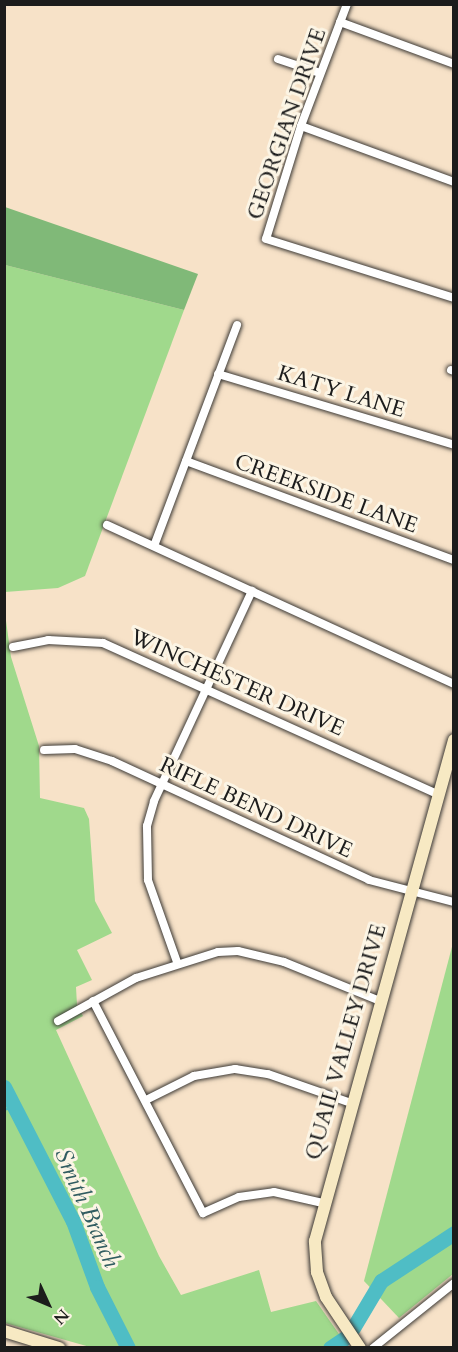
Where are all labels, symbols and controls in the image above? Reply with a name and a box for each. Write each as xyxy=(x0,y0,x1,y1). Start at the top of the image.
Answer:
street label: GEORGIAN DRIVE xyxy=(242,25,332,223)
street label: KATY LANE xyxy=(274,360,408,424)
street label: CREEKSIDE LANE xyxy=(231,449,421,539)
street label: WINCHESTER DRIVE xyxy=(126,624,348,742)
street label: RIFLE BEND DRIVE xyxy=(155,752,357,864)
street label: QUAIL VALLEY DRIVE xyxy=(300,921,392,1163)
water label: Smith Branch xyxy=(48,1144,126,1272)
north arrow xyxy=(18,1274,78,1334)
text: N xyxy=(48,1304,74,1329)

